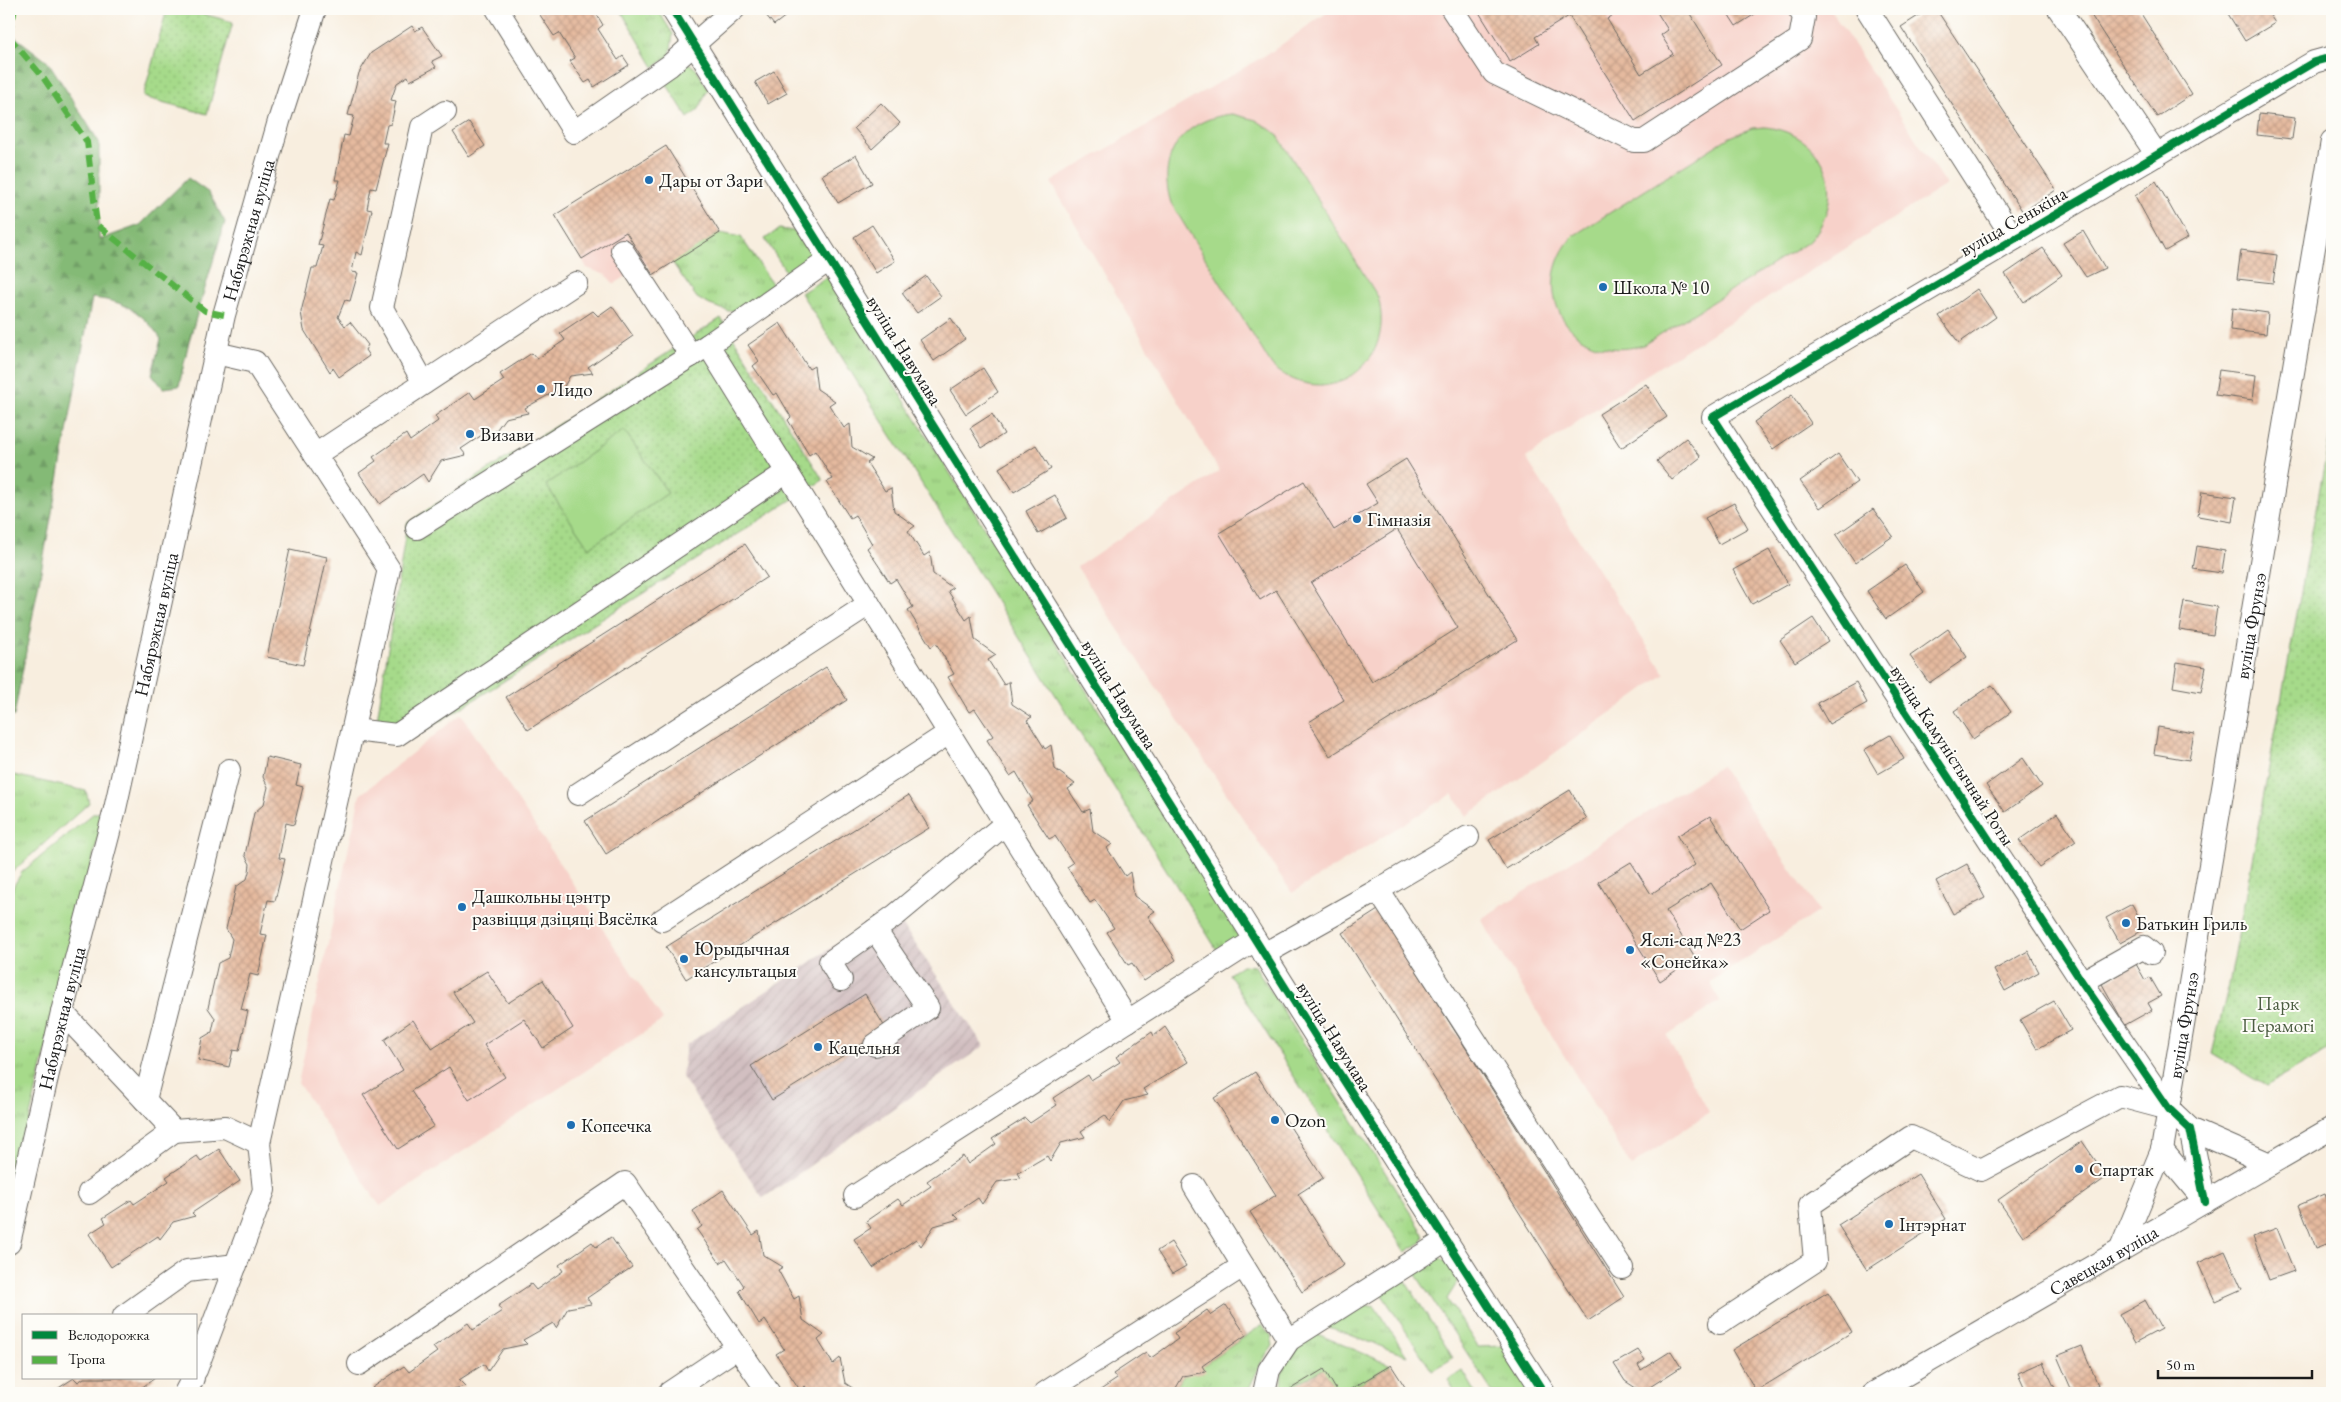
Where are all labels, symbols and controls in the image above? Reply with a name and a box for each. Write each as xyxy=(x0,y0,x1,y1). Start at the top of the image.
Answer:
street label: Набярэжная вуліца xyxy=(217,156,281,304)
place label: Дары от Зари xyxy=(659,168,763,193)
marker: Дары от Зари xyxy=(643,174,655,186)
street label: вуліца Сенькіна xyxy=(1955,180,2072,262)
place label: Школа № 10 xyxy=(1613,275,1709,300)
marker: Школа № 10 xyxy=(1597,281,1609,293)
street label: вуліца Навумава xyxy=(861,291,948,410)
place label: Лидо xyxy=(551,377,593,402)
marker: Лидо xyxy=(535,383,547,395)
place label: Визави xyxy=(480,422,534,447)
marker: Визави xyxy=(464,428,476,440)
place label: Гімназія xyxy=(1367,507,1432,532)
marker: Гімназія xyxy=(1351,513,1363,525)
street label: Набярэжная вуліца xyxy=(128,550,184,699)
street label: вуліца Фрунзэ xyxy=(2230,570,2272,681)
street label: вуліца Навумава xyxy=(1076,635,1163,754)
street label: вуліца Камуністычнай Роты xyxy=(1885,660,2021,851)
place label: Дашкольны цэнтр развіцця дзіцяці Вясёлка xyxy=(472,884,658,931)
marker: Дашкольны цэнтр развіцця дзіцяці Вясёлка xyxy=(456,901,468,913)
place label: Батькин Гриль xyxy=(2136,911,2248,936)
marker: Батькин Гриль xyxy=(2120,917,2132,929)
place label: Яслі-сад №23 «Сонейка» xyxy=(1639,927,1741,974)
place label: Юрыдычная кансультацыя xyxy=(694,936,797,983)
street label: Набярэжная вуліца xyxy=(33,943,92,1092)
marker: Яслі-сад №23 «Сонейка» xyxy=(1624,944,1636,956)
marker: Юрыдычная кансультацыя xyxy=(678,953,690,965)
street label: вуліца Фрунзэ xyxy=(2162,970,2205,1080)
street label: вуліца Навумава xyxy=(1291,977,1378,1096)
park label: Парк Перамогі xyxy=(2242,991,2315,1038)
place label: Кацельня xyxy=(828,1035,901,1060)
marker: Кацельня xyxy=(812,1041,824,1053)
place label: Ozon xyxy=(1285,1108,1326,1133)
place label: Копеечка xyxy=(581,1113,652,1138)
marker: Ozon xyxy=(1269,1114,1281,1126)
marker: Копеечка xyxy=(565,1119,577,1131)
place label: Спартак xyxy=(2089,1157,2154,1182)
marker: Спартак xyxy=(2073,1163,2085,1175)
place label: Інтэрнат xyxy=(1899,1212,1966,1237)
marker: Інтэрнат xyxy=(1883,1218,1895,1230)
street label: Савецкая вуліца xyxy=(2045,1219,2163,1302)
legend xyxy=(22,1314,198,1380)
text: Велодорожка xyxy=(68,1325,149,1344)
scale bar xyxy=(2158,1347,2312,1379)
text: Тропа xyxy=(68,1349,105,1368)
text: 50 m xyxy=(2166,1355,2195,1374)

